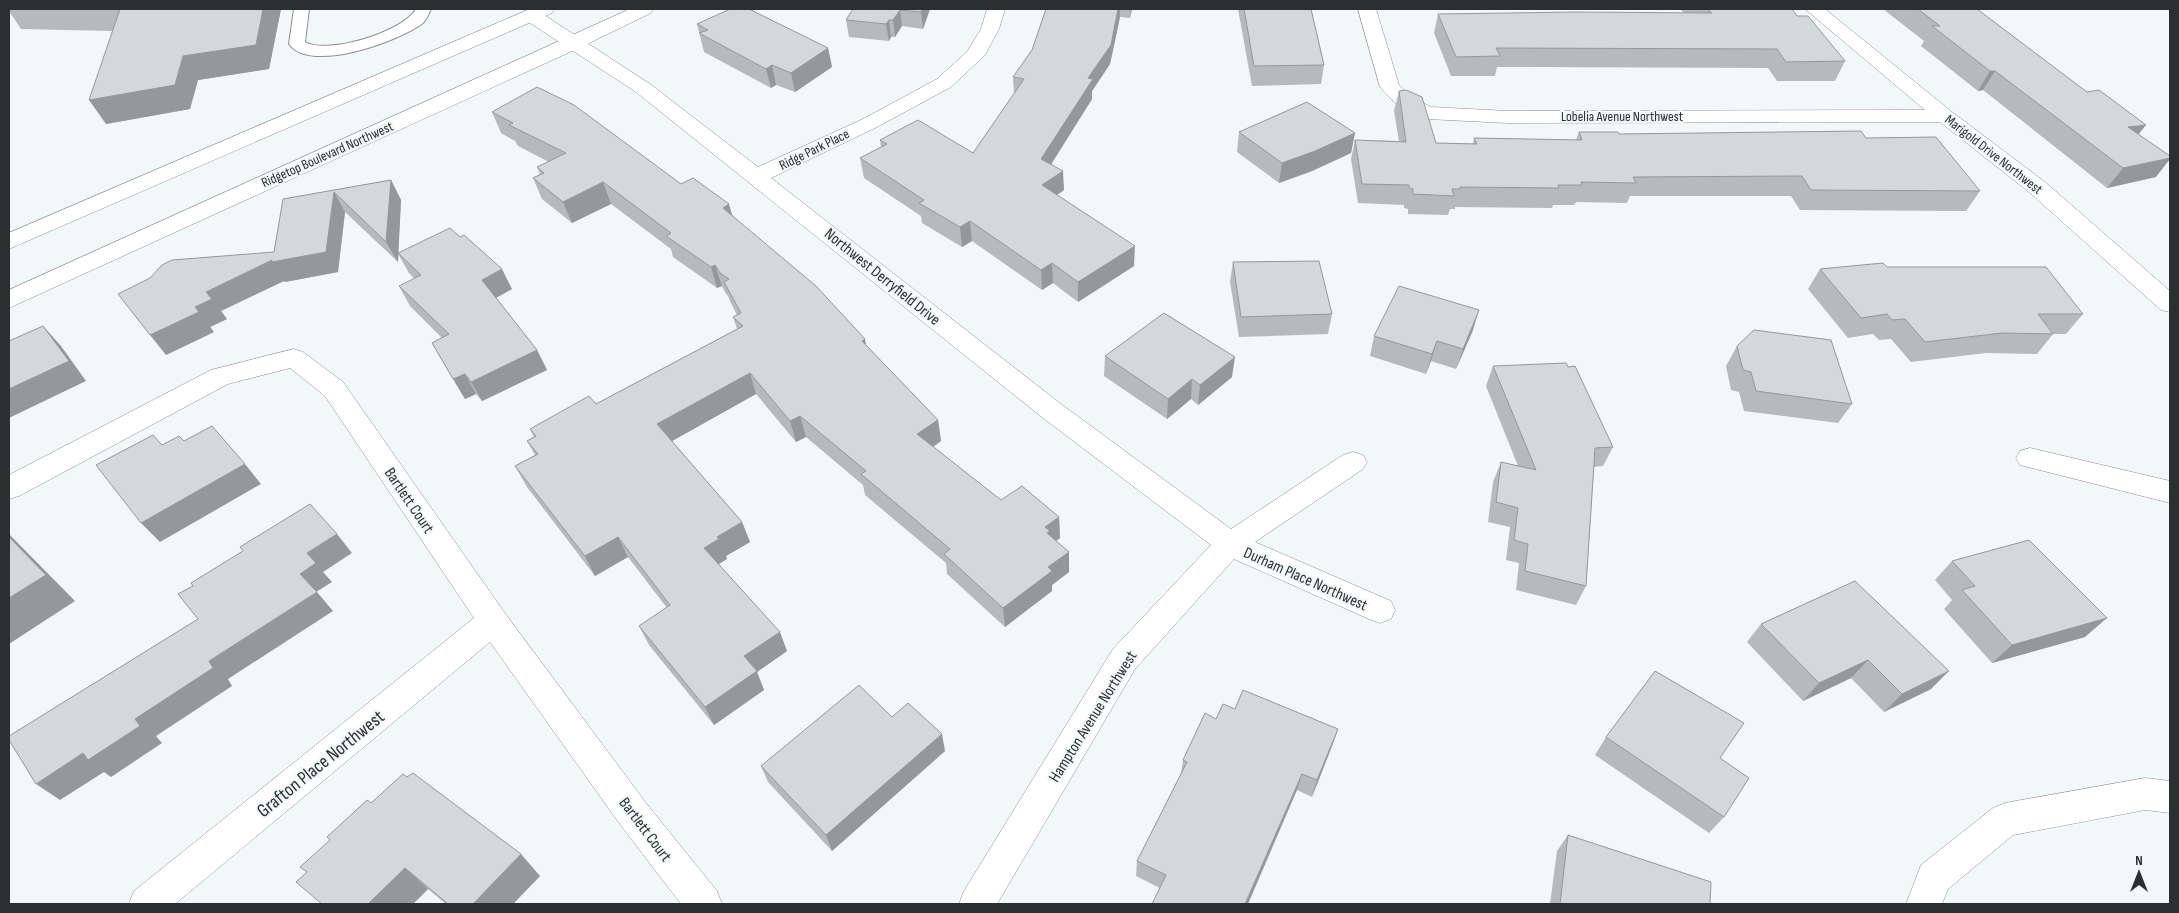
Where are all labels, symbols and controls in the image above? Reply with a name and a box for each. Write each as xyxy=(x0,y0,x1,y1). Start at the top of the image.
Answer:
street label: Lobelia Avenue Northwest xyxy=(1561,108,1683,125)
street label: Marigold Drive Northwest xyxy=(1942,111,2046,198)
street label: Ridgetop Boulevard Northwest xyxy=(259,118,396,191)
street label: Ridge Park Place xyxy=(776,125,852,174)
street label: Northwest Derryfield Drive xyxy=(820,225,944,330)
street label: Bartlett Court xyxy=(380,464,438,537)
street label: Durham Place Northwest xyxy=(1241,544,1370,615)
street label: Hampton Avenue Northwest xyxy=(1045,648,1141,786)
street label: Grafton Place Northwest xyxy=(253,706,389,823)
street label: Bartlett Court xyxy=(615,794,675,866)
north arrow xyxy=(2114,848,2164,898)
text: N xyxy=(2135,852,2143,869)

